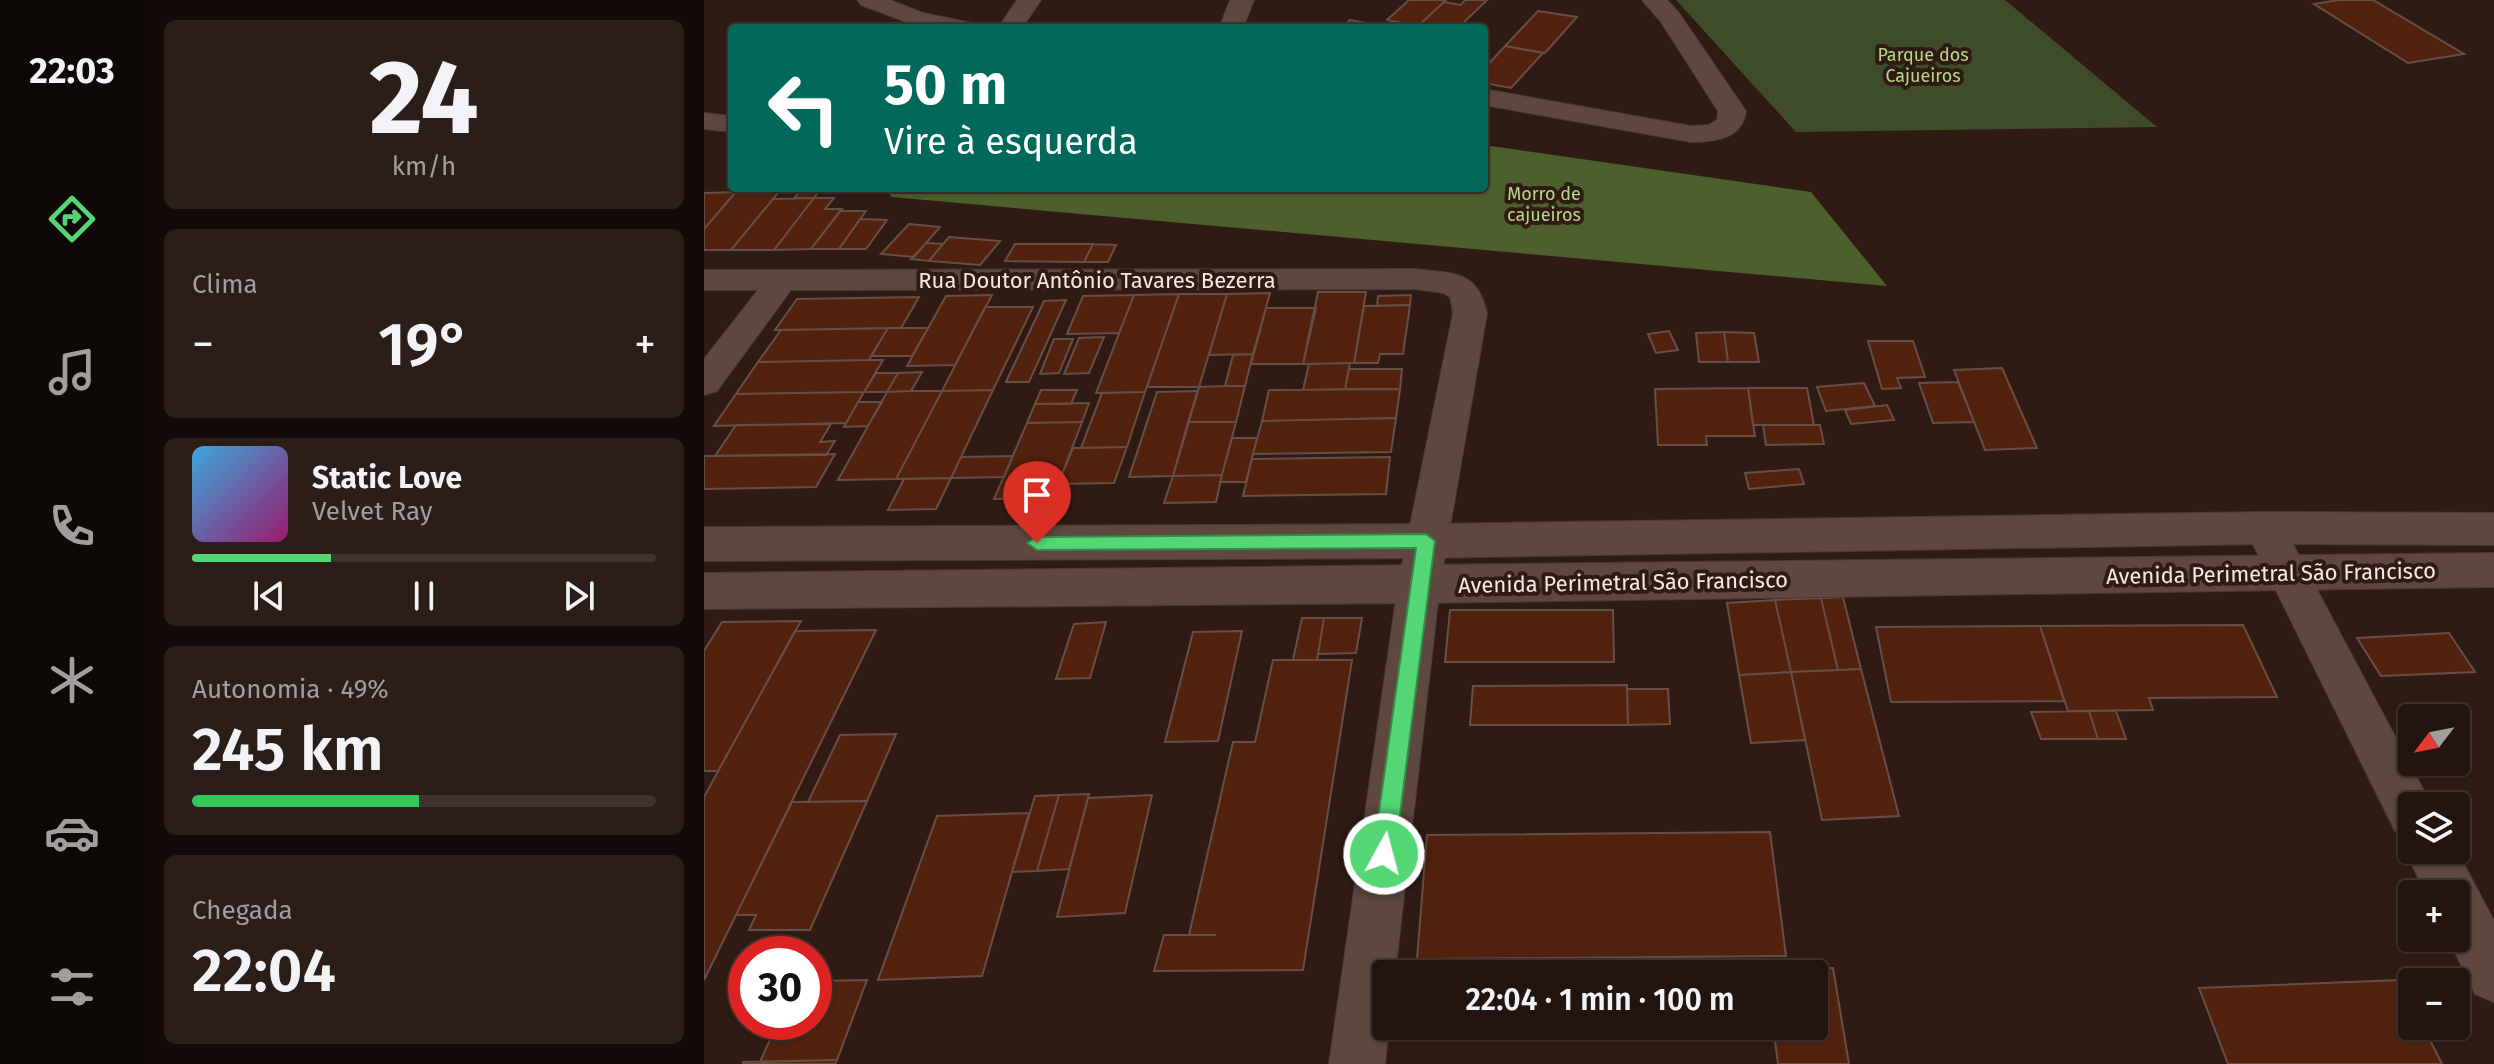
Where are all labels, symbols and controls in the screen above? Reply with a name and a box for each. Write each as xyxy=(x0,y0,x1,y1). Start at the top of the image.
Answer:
text: 24 xyxy=(369,36,479,161)
park label: Parque dos Cajueiros xyxy=(1877,44,1969,87)
text: 22:03 xyxy=(29,49,115,93)
text: 50 m xyxy=(884,52,1007,119)
icon: left xyxy=(752,56,856,160)
text: Vire à esquerda xyxy=(884,120,1138,164)
text: km/h xyxy=(392,151,456,182)
park label: Morro de cajueiros xyxy=(1507,183,1581,226)
icon: directions xyxy=(44,191,100,247)
street label: Rua Doutor Antônio Tavares Bezerra xyxy=(918,267,1276,294)
text: Clima xyxy=(192,269,258,300)
text: 19° xyxy=(378,309,470,381)
text: − xyxy=(192,318,214,371)
text: + xyxy=(634,318,656,371)
icon: music xyxy=(44,344,100,400)
text: Static Love xyxy=(312,460,462,496)
pin xyxy=(1003,461,1071,543)
icon: arrive xyxy=(1015,473,1059,517)
text: Velvet Ray xyxy=(312,496,432,527)
icon: phone xyxy=(44,498,100,554)
street label: Avenida Perimetral São Francisco xyxy=(2106,557,2436,590)
street label: Avenida Perimetral São Francisco xyxy=(1458,566,1788,599)
icon: previous xyxy=(247,574,291,618)
icon: pause xyxy=(402,574,446,618)
icon: next xyxy=(557,574,601,618)
icon: climate xyxy=(44,652,100,708)
text: Autonomia · 49% xyxy=(192,674,389,705)
north arrow xyxy=(2398,704,2470,776)
map controls xyxy=(2398,704,2470,1040)
text: 245 km xyxy=(192,714,384,786)
button: layers xyxy=(2398,792,2470,864)
icon: car xyxy=(44,805,100,861)
position arrow xyxy=(1342,812,1426,896)
button: + xyxy=(2398,880,2470,952)
text: Chegada xyxy=(192,895,293,926)
text: 22:04 xyxy=(192,935,336,1007)
speed limit sign: 30 xyxy=(728,936,832,1040)
icon: filters xyxy=(44,959,100,1015)
button: − xyxy=(2398,968,2470,1040)
text: 22:04 · 1 min · 100 m xyxy=(1465,982,1735,1018)

